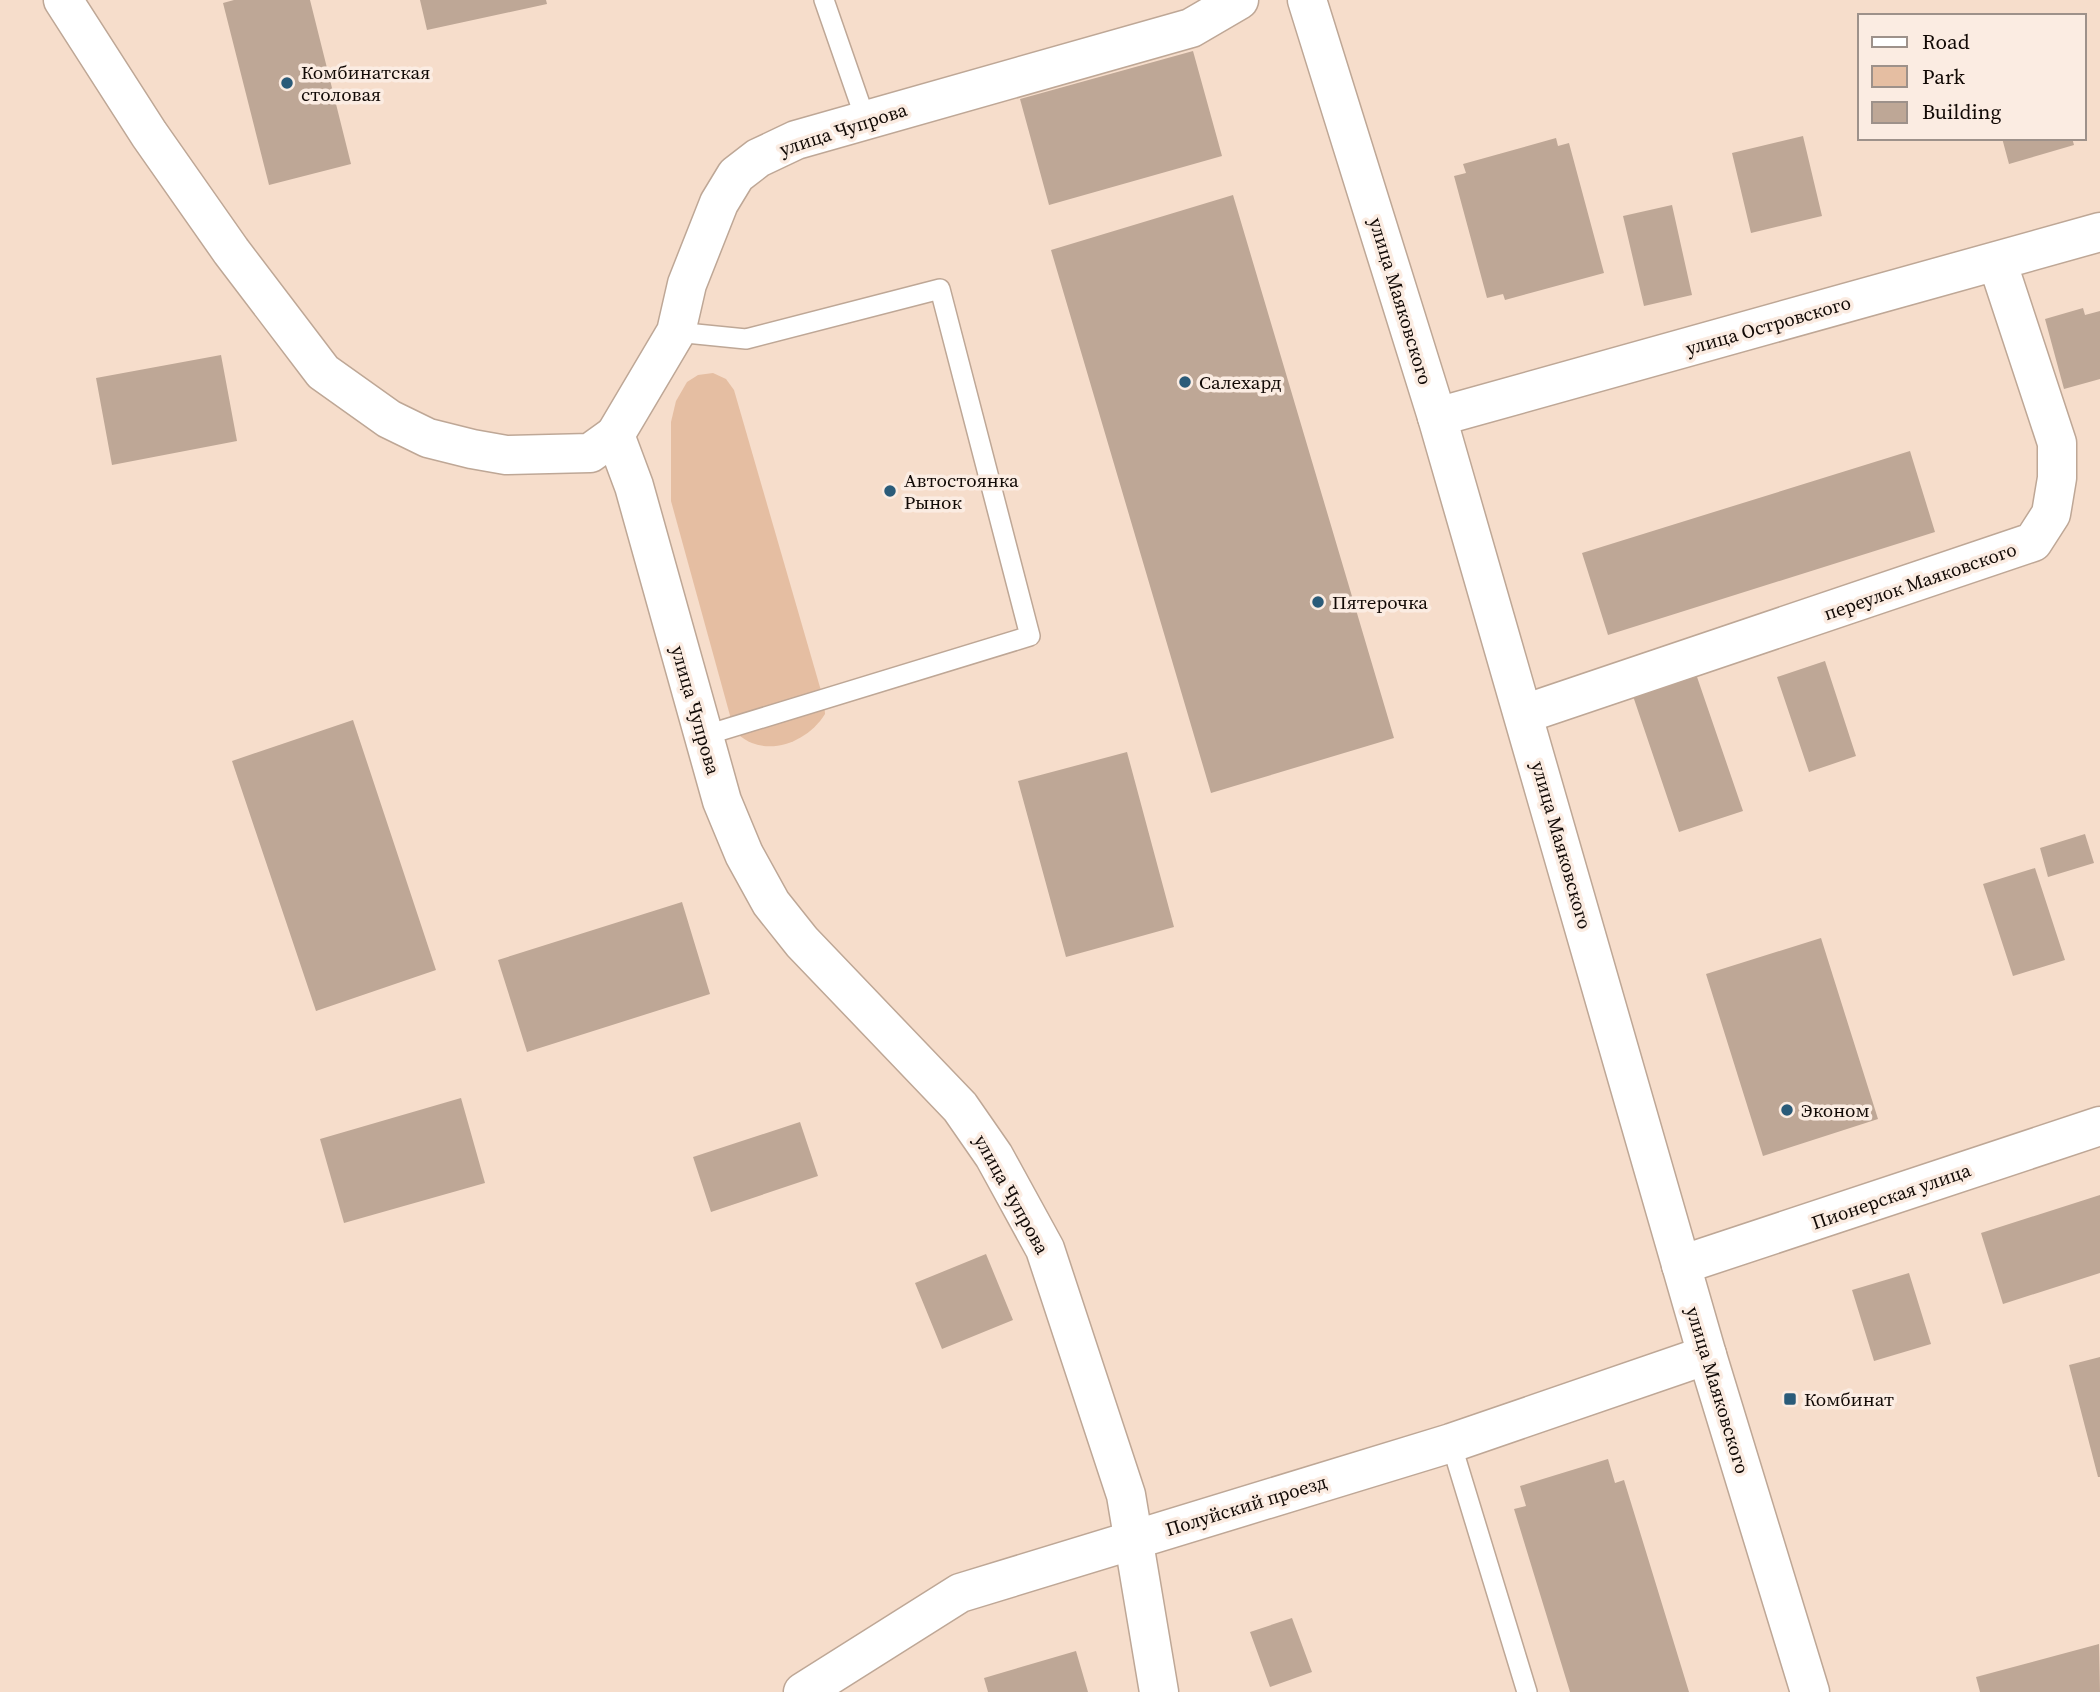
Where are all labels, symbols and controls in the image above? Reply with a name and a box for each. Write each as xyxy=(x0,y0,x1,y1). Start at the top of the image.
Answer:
legend xyxy=(1858,14,2086,140)
text: Road xyxy=(1922,27,1970,56)
place label: Комбинатская столовая xyxy=(301,59,430,107)
text: Park xyxy=(1922,62,1966,91)
marker: Комбинатская столовая xyxy=(279,75,295,91)
street label: улица Чупрова xyxy=(776,96,911,162)
text: Building xyxy=(1922,97,2001,126)
street label: улица Маяковского xyxy=(1363,214,1439,388)
street label: улица Островского xyxy=(1682,289,1854,361)
place label: Салехард xyxy=(1199,369,1282,395)
marker: Салехард xyxy=(1177,374,1193,390)
place label: Автостоянка Рынок xyxy=(904,467,1019,515)
marker: Автостоянка Рынок xyxy=(882,483,898,499)
street label: переулок Маяковского xyxy=(1820,536,2020,626)
place label: Пятерочка xyxy=(1332,589,1428,615)
marker: Пятерочка xyxy=(1310,594,1326,610)
street label: улица Чупрова xyxy=(665,642,727,778)
street label: улица Маяковского xyxy=(1526,758,1598,932)
place label: Эконом xyxy=(1801,1097,1870,1123)
marker: Эконом xyxy=(1779,1102,1795,1118)
street label: улица Чупрова xyxy=(968,1130,1056,1259)
street label: Пионерская улица xyxy=(1808,1156,1974,1235)
street label: улица Маяковского xyxy=(1680,1303,1756,1477)
place label: Комбинат xyxy=(1804,1386,1894,1412)
marker: Комбинат xyxy=(1782,1391,1798,1407)
street label: Полуйский проезд xyxy=(1162,1468,1330,1542)

